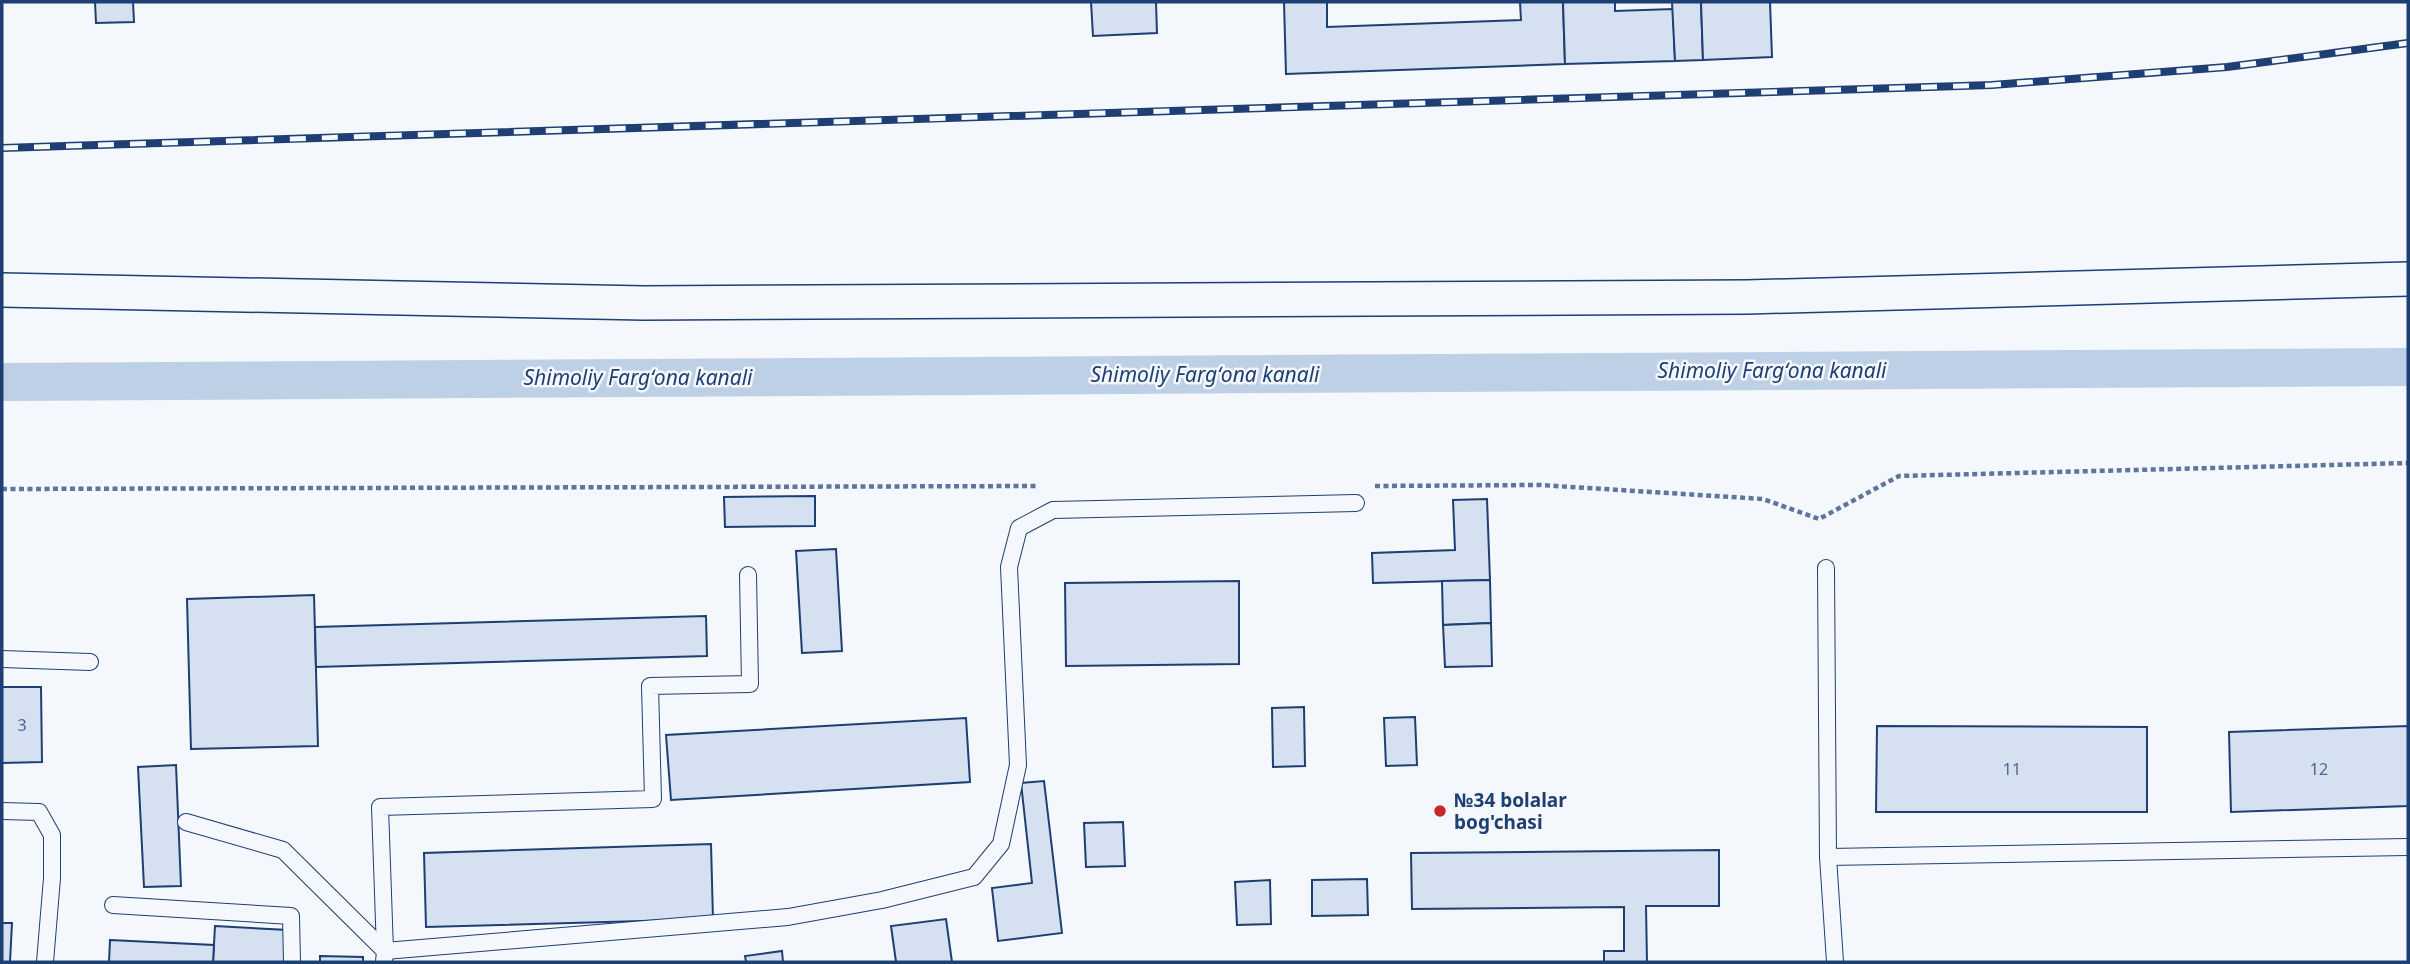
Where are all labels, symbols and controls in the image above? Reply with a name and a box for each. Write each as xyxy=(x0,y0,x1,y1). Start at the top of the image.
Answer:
water label: Shimoliy Fargʻona kanali xyxy=(1657,356,1887,384)
water label: Shimoliy Fargʻona kanali xyxy=(1090,360,1320,388)
water label: Shimoliy Fargʻona kanali xyxy=(523,363,753,391)
house number: 3 xyxy=(17,714,27,736)
house number: 11 xyxy=(2003,758,2021,780)
house number: 12 xyxy=(2310,758,2328,780)
place label: №34 bolalar bog'chasi xyxy=(1454,787,1567,835)
marker: №34 bolalar bog'chasi xyxy=(1432,803,1448,819)

